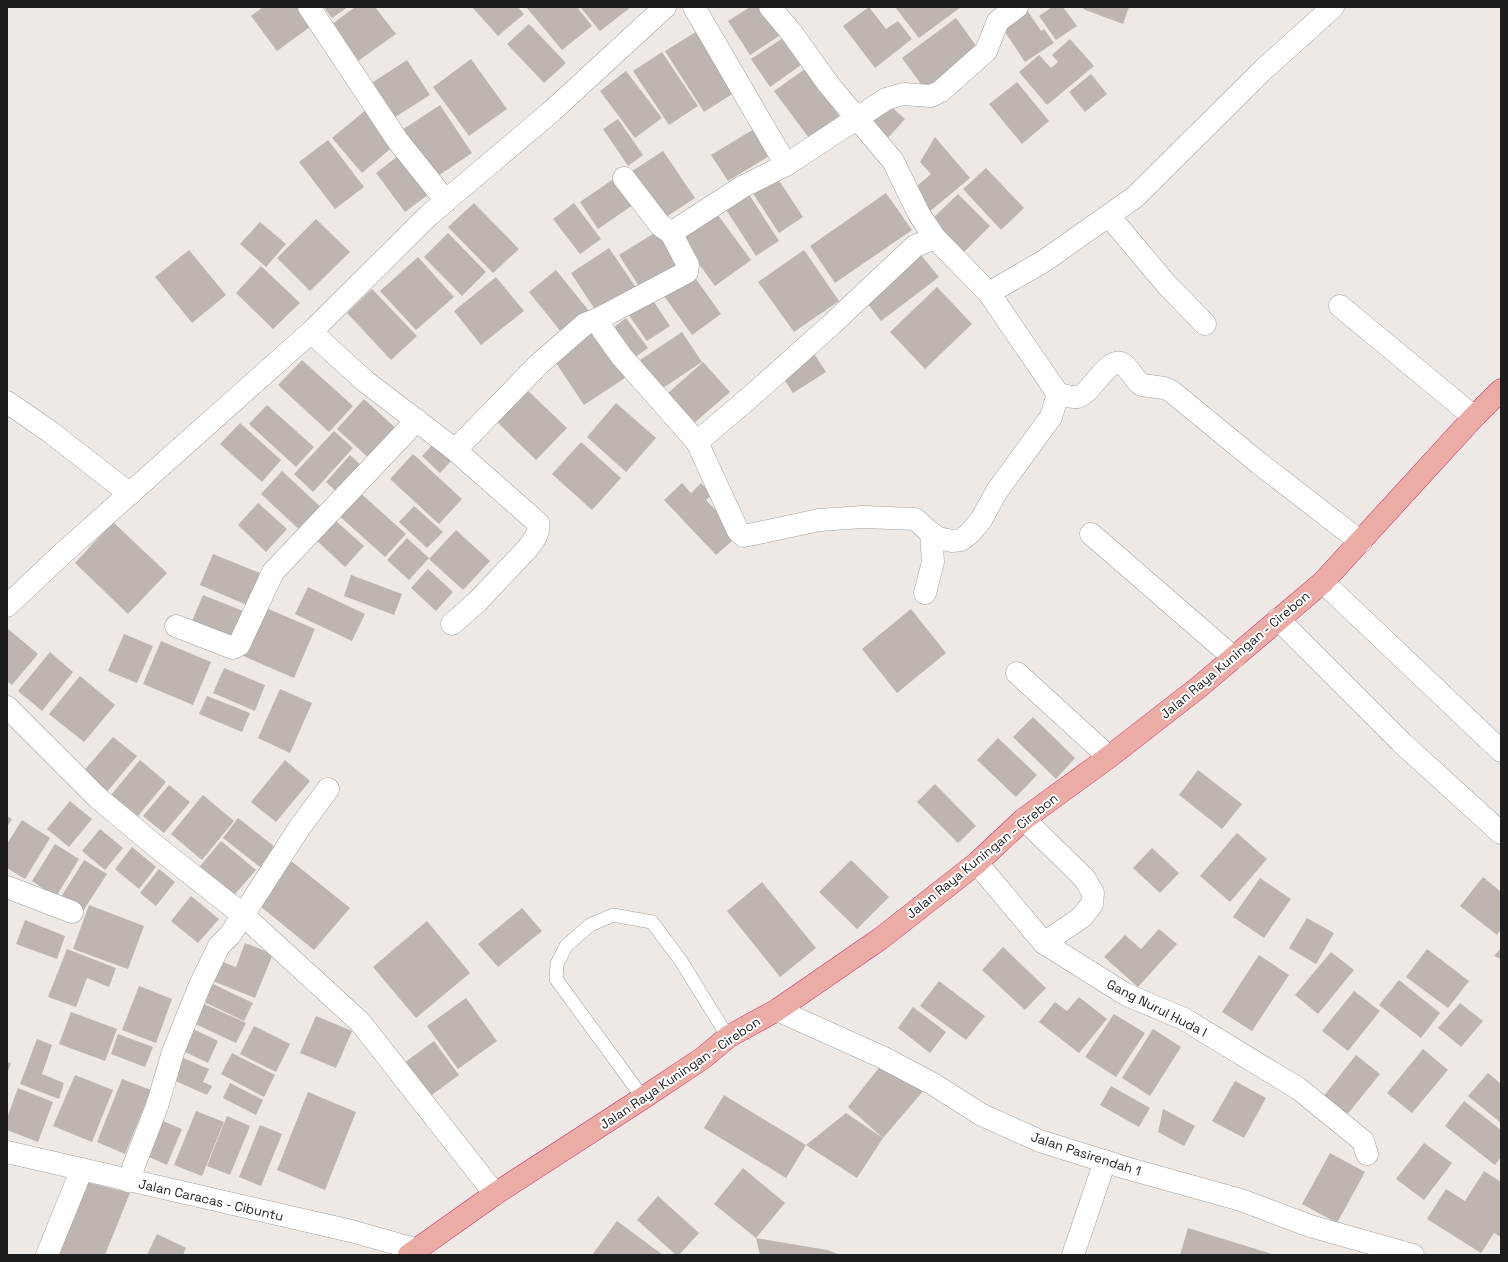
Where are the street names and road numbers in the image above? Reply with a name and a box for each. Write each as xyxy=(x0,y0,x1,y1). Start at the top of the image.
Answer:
street label: Jalan Raya Kuningan - Cirebon xyxy=(1157,587,1313,723)
street label: Jalan Raya Kuningan - Cirebon xyxy=(903,790,1061,922)
street label: Gang Nurul Huda I xyxy=(1104,975,1210,1041)
street label: Jalan Raya Kuningan - Cirebon xyxy=(597,1013,763,1133)
street label: Jalan Pasirendah 1 xyxy=(1029,1128,1143,1180)
street label: Jalan Caracas - Cibuntu xyxy=(137,1175,285,1225)

